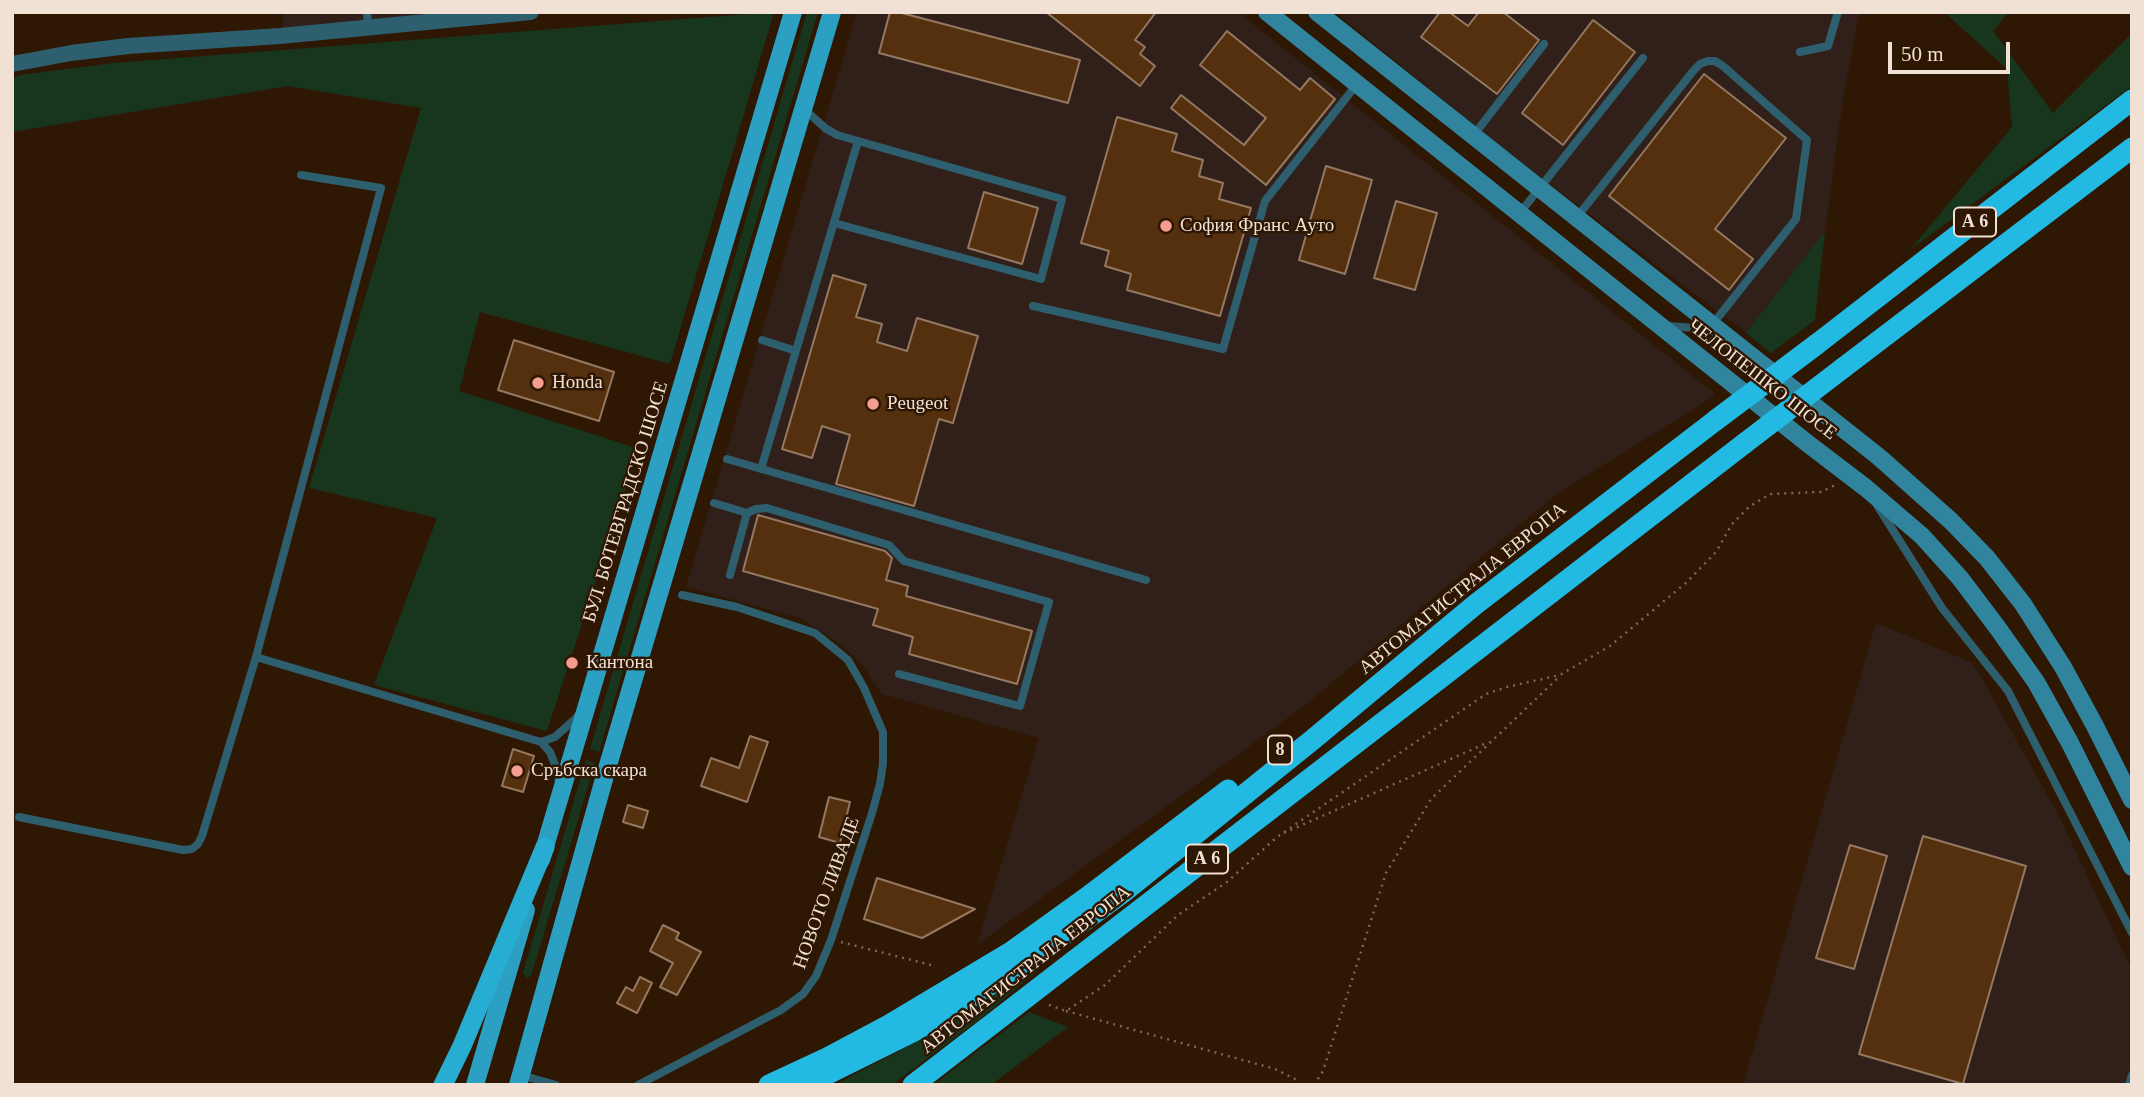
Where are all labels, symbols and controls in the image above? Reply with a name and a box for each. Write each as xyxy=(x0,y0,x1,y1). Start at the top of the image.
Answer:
scale bar xyxy=(1892,28,2014,72)
text: 50 m xyxy=(1901,42,1944,66)
road number: A 6 xyxy=(1954,208,1996,236)
place label: София Франс Ауто xyxy=(1180,215,1334,237)
marker: София Франс Ауто xyxy=(1158,218,1174,234)
street label: ЧЕЛОПЕШКО ШОСЕ xyxy=(1683,315,1841,445)
place label: Honda xyxy=(552,372,603,394)
marker: Honda xyxy=(530,375,546,391)
street label: БУЛ. БОТЕВГРАДСКО ШОСЕ xyxy=(578,379,674,625)
place label: Peugeot xyxy=(887,393,948,415)
marker: Peugeot xyxy=(865,396,881,412)
street label: АВТОМАГИСТРАЛА ЕВРОПА xyxy=(1355,498,1571,680)
place label: Кантона xyxy=(586,652,653,674)
marker: Кантона xyxy=(564,655,580,671)
road number: 8 xyxy=(1268,736,1292,764)
place label: Сръбска скара xyxy=(531,760,647,782)
marker: Сръбска скара xyxy=(509,763,525,779)
street label: НОВОТО ЛИВАДЕ xyxy=(789,814,865,972)
road number: A 6 xyxy=(1186,844,1228,874)
street label: АВТОМАГИСТРАЛА ЕВРОПА xyxy=(916,881,1136,1059)

